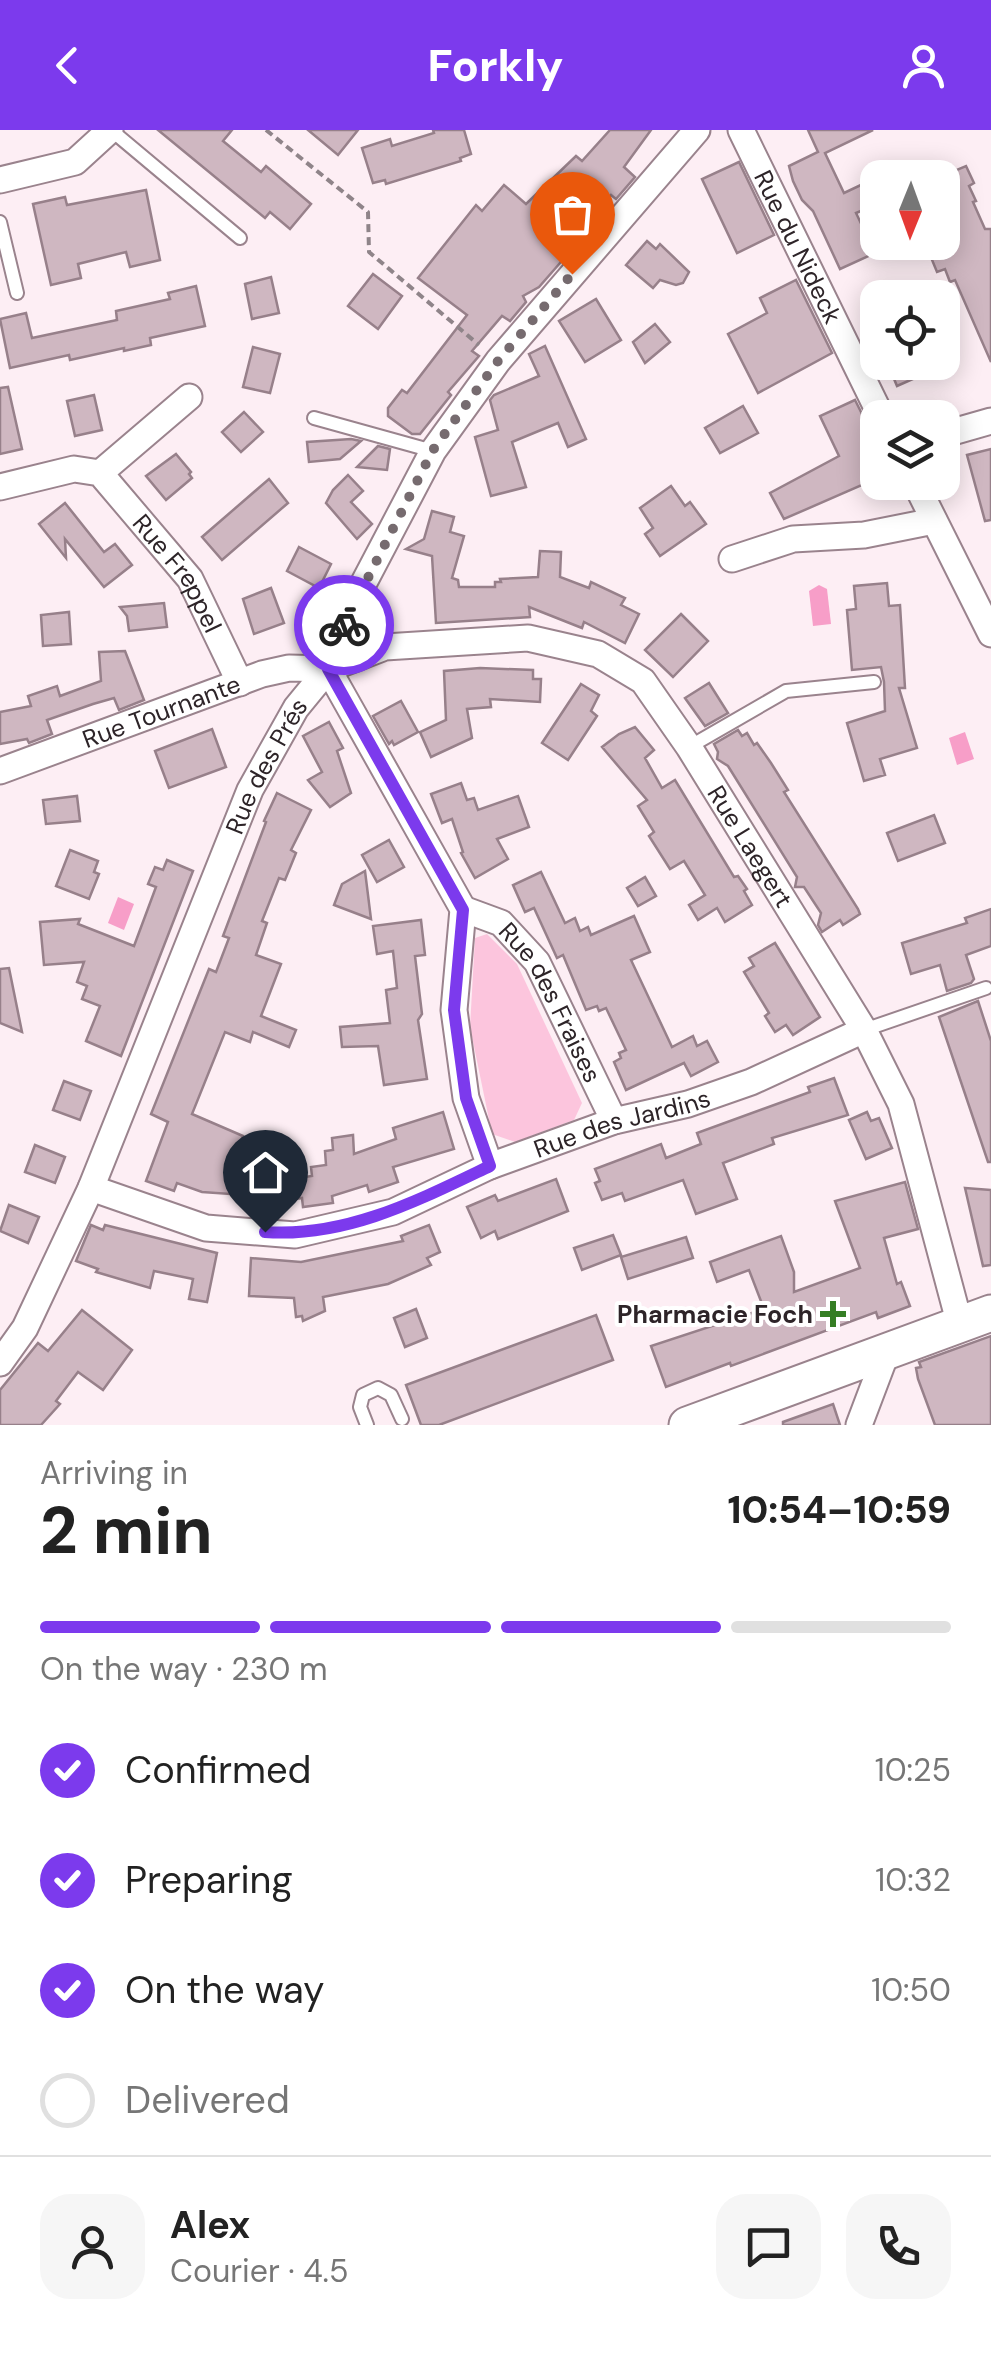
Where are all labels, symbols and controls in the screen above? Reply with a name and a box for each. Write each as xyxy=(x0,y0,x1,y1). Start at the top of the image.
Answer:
text: Forkly xyxy=(428,36,564,95)
icon: back xyxy=(40,38,95,93)
icon: person xyxy=(896,38,951,93)
north arrow xyxy=(860,160,960,260)
map controls xyxy=(860,160,960,500)
street label: Rue du Nideck xyxy=(747,165,850,329)
pin xyxy=(530,172,615,275)
icon: bag xyxy=(545,187,600,242)
button: locate xyxy=(860,280,960,380)
button: layers xyxy=(860,400,960,500)
street label: Rue Freppel xyxy=(125,507,230,638)
courier xyxy=(294,575,394,675)
icon: bike xyxy=(317,598,372,653)
street label: Rue Tournante xyxy=(78,667,245,756)
street label: Rue des Prés xyxy=(218,690,315,839)
street label: Rue Laegert xyxy=(700,779,801,914)
street label: Rue des Fraises xyxy=(492,915,609,1088)
street label: Rue des Jardins xyxy=(529,1081,715,1165)
pin xyxy=(223,1130,308,1233)
icon: home xyxy=(238,1145,293,1200)
place label: Pharmacie Foch xyxy=(617,1298,813,1331)
marker: Pharmacie Foch xyxy=(822,1303,844,1325)
text: Arriving in xyxy=(40,1452,188,1494)
text: 10:54–10:59 xyxy=(727,1485,951,1535)
text: 2 min xyxy=(40,1489,213,1573)
text: On the way · 230 m xyxy=(40,1648,327,1690)
icon: check xyxy=(40,1743,95,1798)
text: Confirmed xyxy=(125,1745,311,1795)
text: 10:25 xyxy=(875,1749,951,1791)
icon: check xyxy=(40,1853,95,1908)
text: Preparing xyxy=(125,1855,293,1905)
text: 10:32 xyxy=(875,1859,951,1901)
icon: check xyxy=(40,1963,95,2018)
text: On the way xyxy=(125,1965,324,2015)
text: 10:50 xyxy=(871,1969,951,2011)
text: Delivered xyxy=(125,2075,290,2125)
button: person xyxy=(40,2194,145,2299)
button: chat xyxy=(716,2194,821,2299)
button: phone xyxy=(846,2194,951,2299)
text: Alex xyxy=(170,2200,250,2250)
text: Courier · 4.5 xyxy=(170,2250,348,2292)

